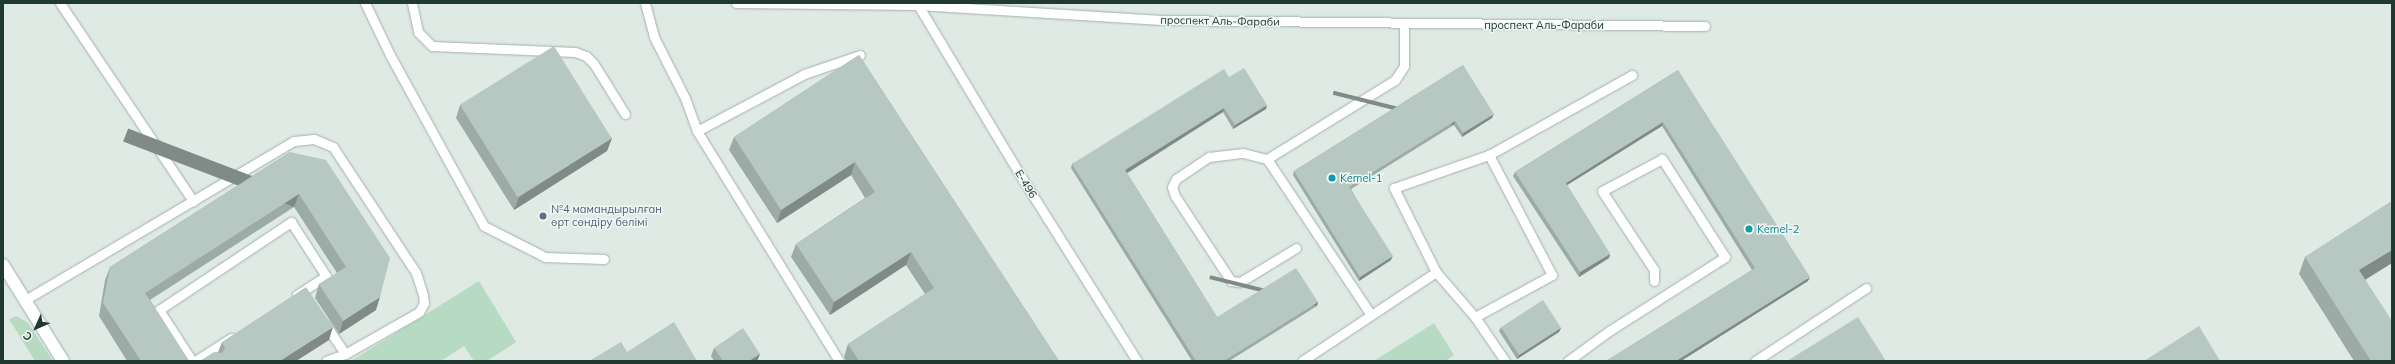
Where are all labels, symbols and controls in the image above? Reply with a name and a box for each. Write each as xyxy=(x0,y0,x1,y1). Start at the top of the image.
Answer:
street label: проспект Аль-Фараби xyxy=(1160,13,1280,29)
street label: проспект Аль-Фараби xyxy=(1484,18,1604,32)
street label: E-496 xyxy=(1012,167,1040,201)
place label: Kemel-1 xyxy=(1340,171,1382,185)
marker: Kemel-1 xyxy=(1327,173,1337,183)
place label: №4 мамандырылған өрт сөндіру бөлімі xyxy=(551,203,662,229)
marker: №4 мамандырылған өрт сөндіру бөлімі xyxy=(538,211,548,221)
place label: Kemel-2 xyxy=(1757,222,1799,236)
marker: Kemel-2 xyxy=(1744,224,1754,234)
north arrow xyxy=(16,308,56,348)
text: С xyxy=(20,329,35,344)

